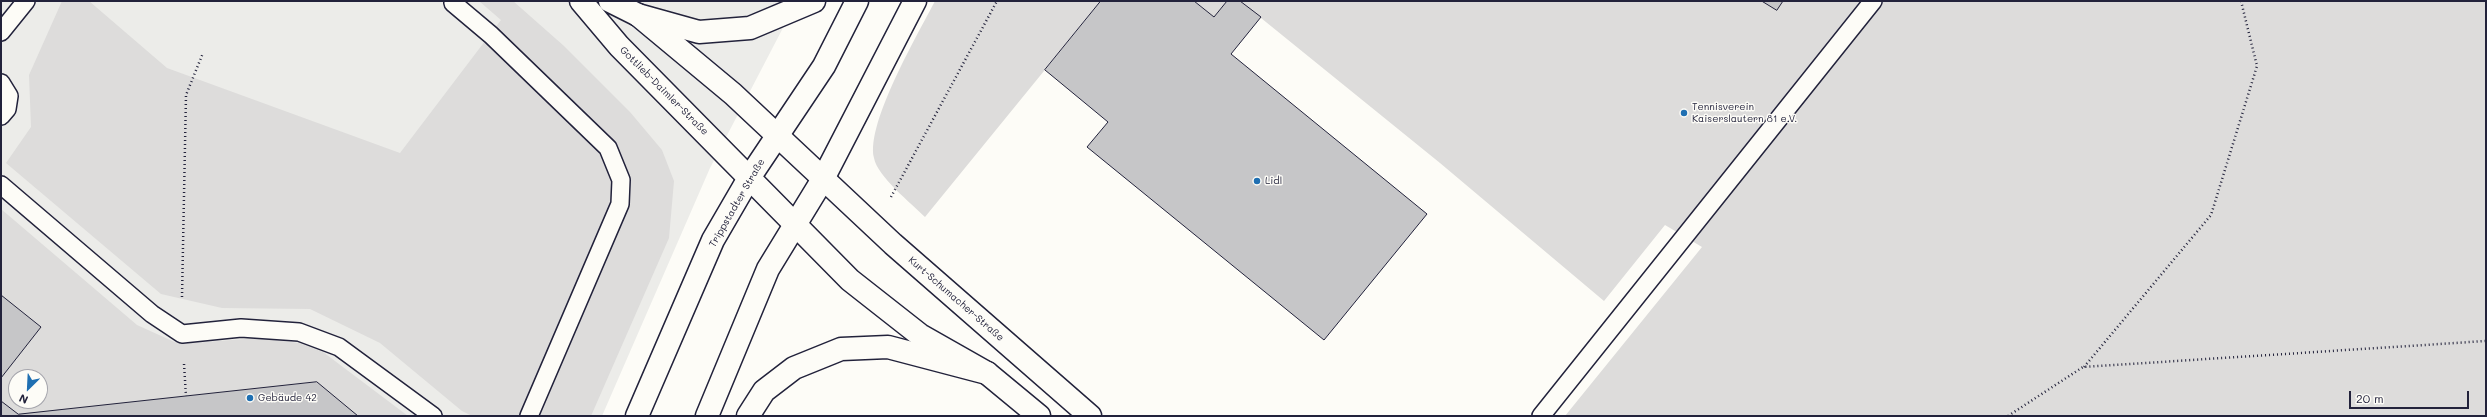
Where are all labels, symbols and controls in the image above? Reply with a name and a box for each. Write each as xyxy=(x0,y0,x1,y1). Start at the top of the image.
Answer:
street label: Gottlieb-Daimler-Straße xyxy=(617,44,711,138)
place label: Tennisverein Kaiserslautern 81 e.V. xyxy=(1692,101,1797,124)
marker: Tennisverein Kaiserslautern 81 e.V. xyxy=(1679,108,1689,118)
street label: Trippstadter Straße xyxy=(707,157,767,249)
place label: Lidl xyxy=(1265,175,1282,187)
marker: Lidl xyxy=(1252,176,1262,186)
street label: Kurt-Schumacher-Straße xyxy=(906,254,1006,344)
north arrow xyxy=(8,369,48,409)
scale bar xyxy=(2351,383,2471,409)
text: 20 m xyxy=(2356,390,2384,406)
text: N xyxy=(16,391,30,408)
place label: Gebäude 42 xyxy=(258,392,317,404)
marker: Gebäude 42 xyxy=(245,393,255,403)

